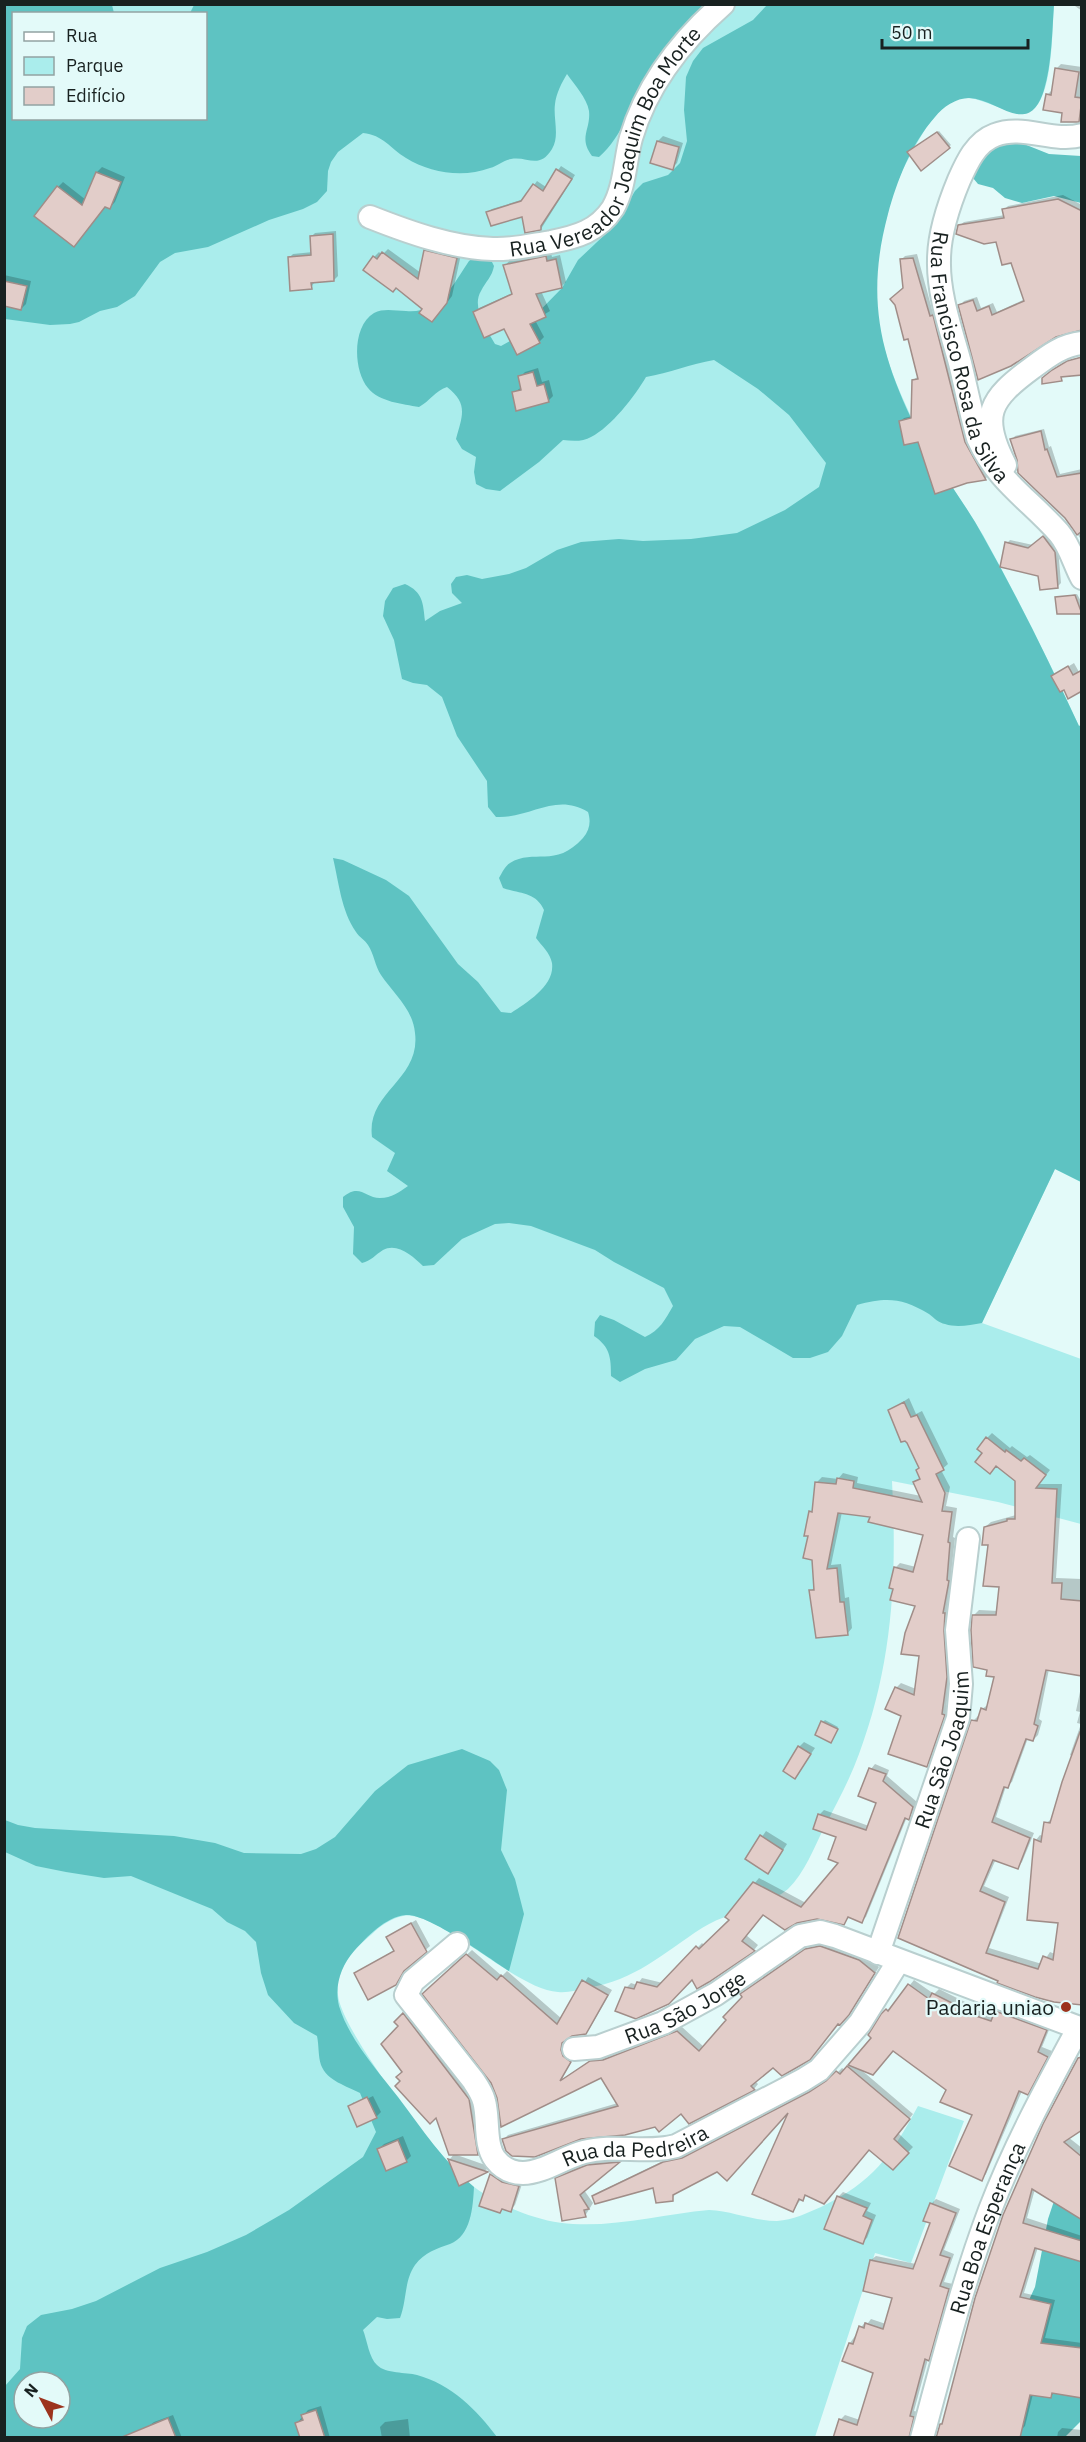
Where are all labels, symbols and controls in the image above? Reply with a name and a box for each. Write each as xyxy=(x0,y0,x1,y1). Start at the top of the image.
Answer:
legend xyxy=(12,12,207,120)
scale bar xyxy=(882,12,1028,50)
street label: Rua Vereador Joaquim Boa Morte xyxy=(508,20,707,263)
text: 50 m xyxy=(891,21,933,44)
text: Rua xyxy=(66,24,98,47)
text: Parque xyxy=(66,54,124,77)
text: Edifício xyxy=(66,84,125,107)
street label: Rua Francisco Rosa da Silva xyxy=(925,229,1016,488)
street label: Rua São Joaquim xyxy=(907,1670,975,1832)
street label: Rua São Jorge xyxy=(620,1964,751,2050)
place label: Padaria uniao xyxy=(926,1993,1054,2021)
marker: Padaria uniao xyxy=(1059,2000,1073,2014)
street label: Rua da Pedreira xyxy=(557,2118,713,2173)
street label: Rua Boa Esperança xyxy=(943,2137,1032,2318)
north arrow xyxy=(12,2370,72,2430)
text: N xyxy=(19,2379,42,2401)

